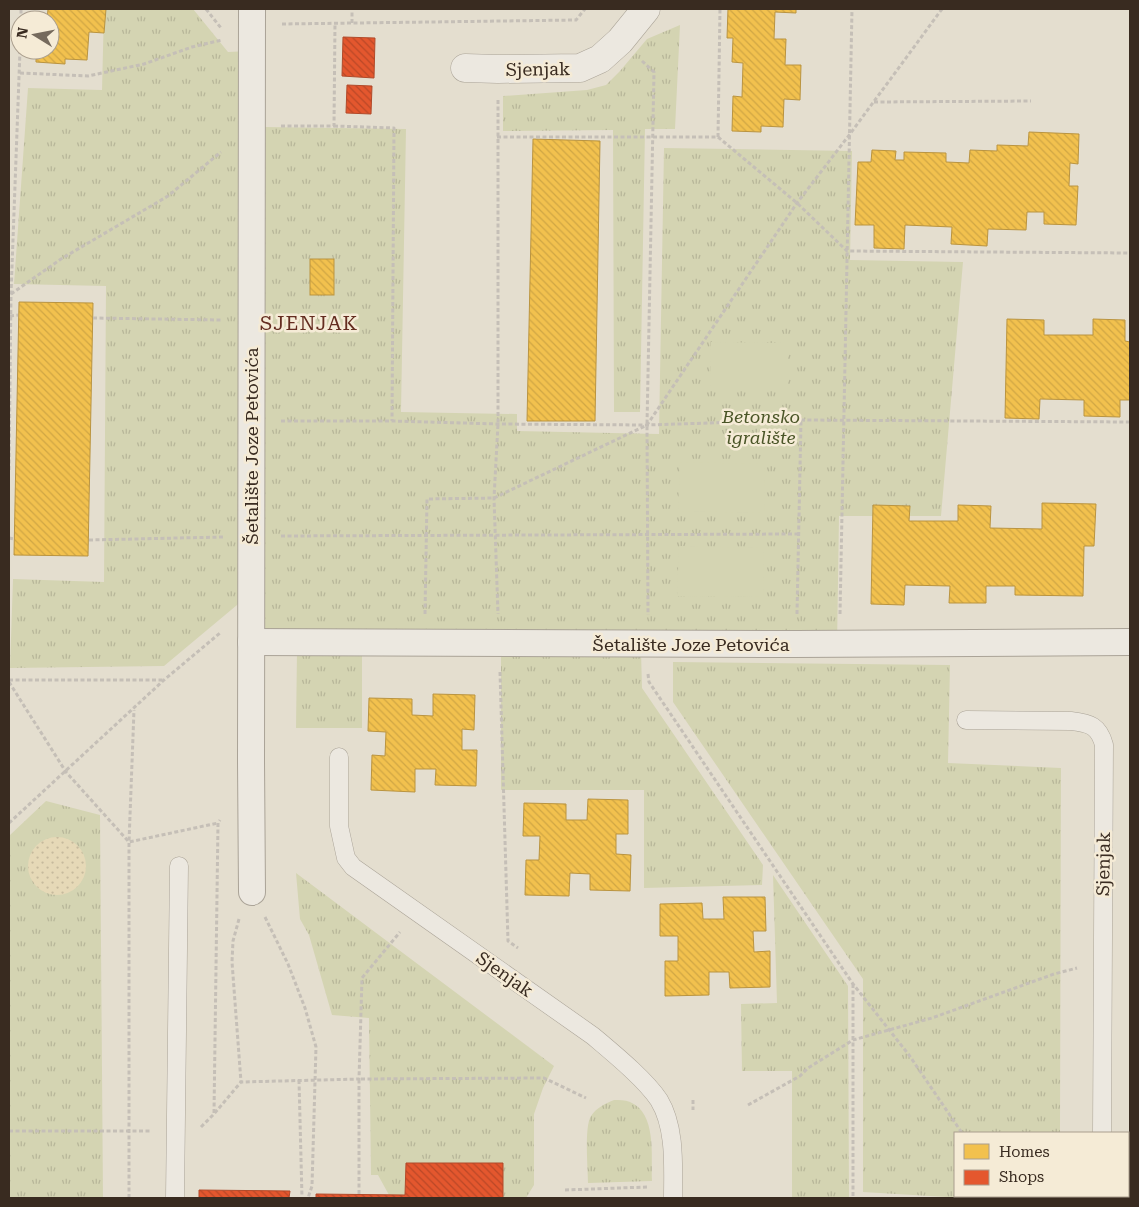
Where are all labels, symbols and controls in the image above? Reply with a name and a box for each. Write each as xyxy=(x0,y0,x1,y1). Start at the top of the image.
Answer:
north arrow xyxy=(10,10,60,60)
text: N xyxy=(13,26,31,39)
street label: Sjenjak xyxy=(506,58,570,80)
district label: SJENJAK xyxy=(260,311,358,335)
street label: Šetalište Joze Petovića xyxy=(241,347,262,544)
park label: Betonsko igralište xyxy=(721,406,800,448)
street label: Šetalište Joze Petovića xyxy=(593,634,790,655)
street label: Sjenjak xyxy=(1092,832,1114,896)
street label: Sjenjak xyxy=(473,947,537,1001)
legend xyxy=(954,1132,1129,1197)
text: Homes xyxy=(999,1143,1050,1161)
text: Shops xyxy=(999,1168,1044,1186)

